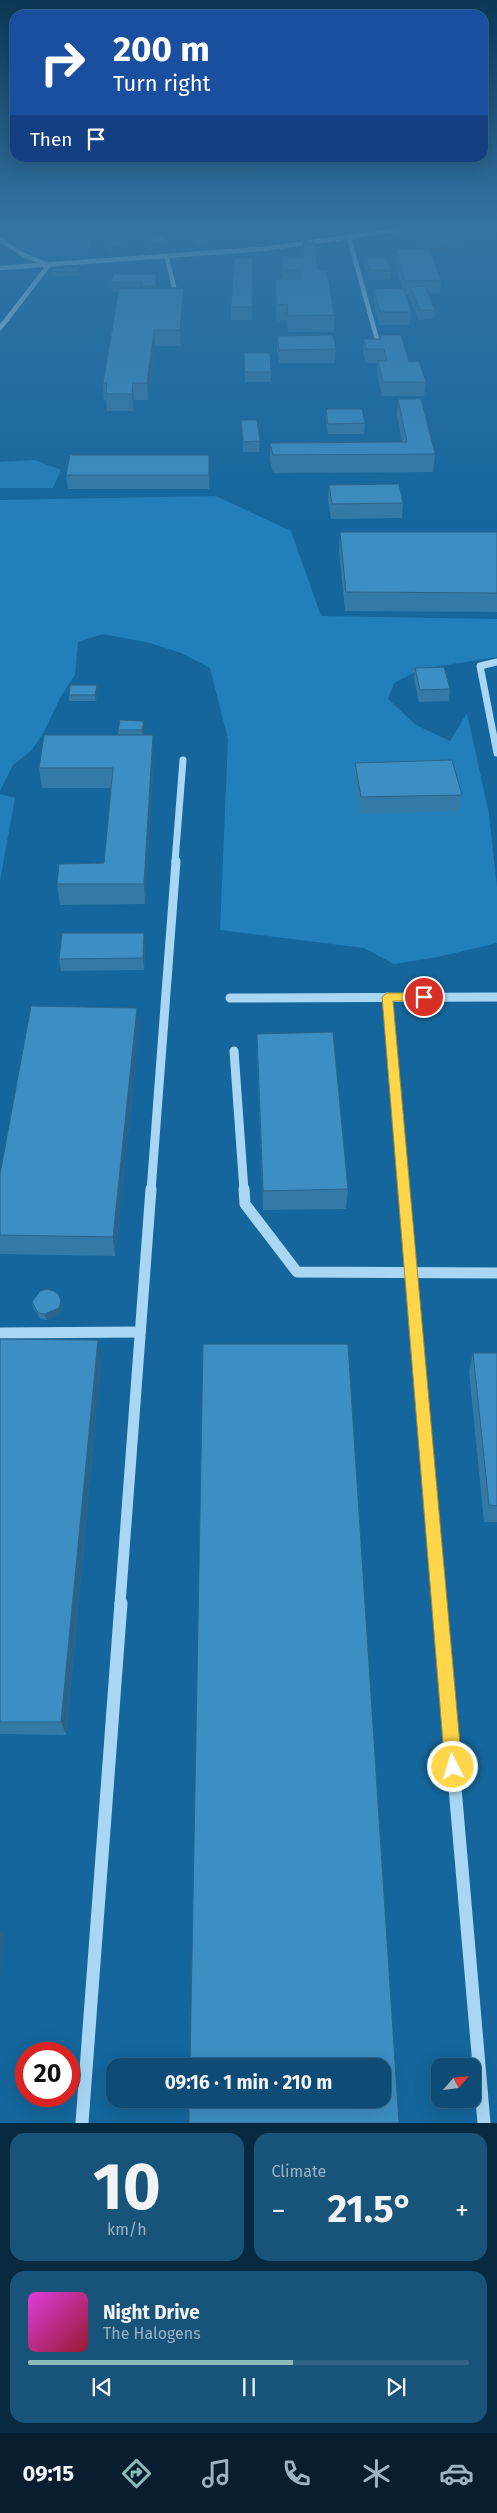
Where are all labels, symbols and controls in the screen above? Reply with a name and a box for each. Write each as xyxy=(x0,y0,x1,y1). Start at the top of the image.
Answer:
text: 200 m xyxy=(113,28,210,70)
icon: right xyxy=(30,30,95,95)
text: Turn right xyxy=(113,70,210,97)
icon: arrive xyxy=(82,125,110,153)
text: Then xyxy=(30,128,72,151)
pin xyxy=(403,976,445,1018)
icon: arrive xyxy=(410,983,438,1011)
position arrow xyxy=(426,1740,478,1792)
speed limit sign: 20 xyxy=(15,2042,80,2107)
north arrow xyxy=(431,2058,481,2108)
map controls xyxy=(431,2058,481,2108)
text: 09:16 · 1 min · 210 m xyxy=(165,2071,332,2094)
text: 10 xyxy=(93,2148,161,2226)
text: Climate xyxy=(272,2162,326,2181)
text: 21.5° xyxy=(327,2186,413,2232)
text: − xyxy=(272,2194,286,2227)
text: + xyxy=(455,2194,469,2227)
text: km/h xyxy=(107,2220,147,2239)
text: Night Drive xyxy=(103,2301,200,2324)
text: The Halogens xyxy=(103,2324,201,2343)
icon: previous xyxy=(88,2373,116,2401)
icon: pause xyxy=(235,2373,263,2401)
icon: next xyxy=(382,2373,410,2401)
icon: directions xyxy=(119,2456,154,2491)
icon: music xyxy=(199,2456,234,2491)
icon: phone xyxy=(279,2456,314,2491)
icon: climate xyxy=(359,2456,394,2491)
icon: car xyxy=(439,2456,474,2491)
text: 09:15 xyxy=(23,2460,74,2487)

